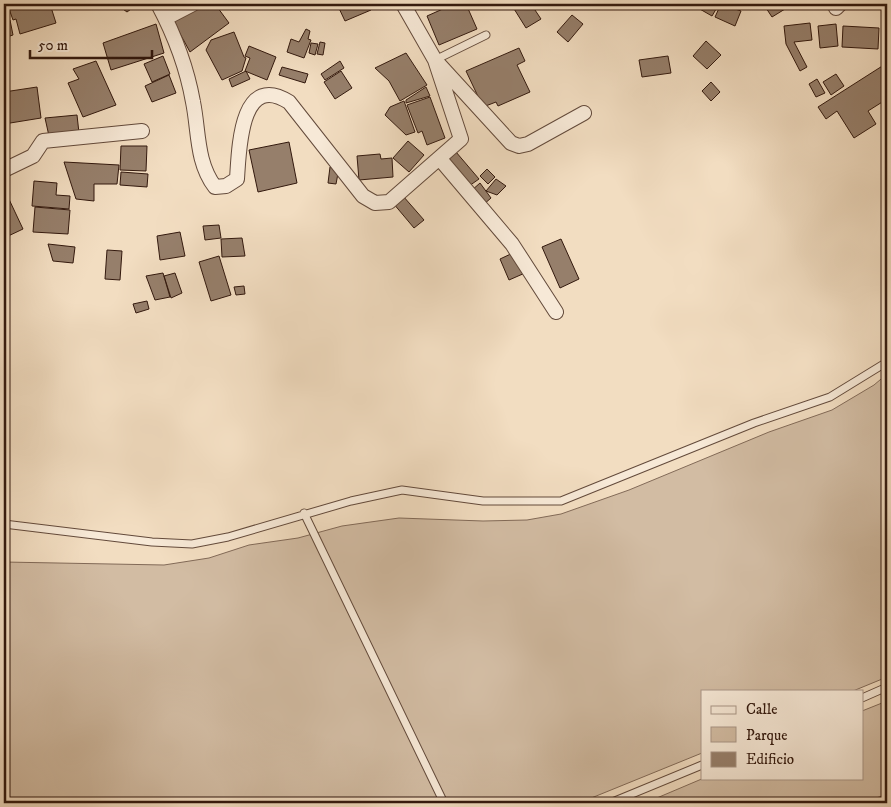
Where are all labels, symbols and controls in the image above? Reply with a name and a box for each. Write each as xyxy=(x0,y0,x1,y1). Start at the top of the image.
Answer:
scale bar xyxy=(30,28,152,60)
text: 50 m xyxy=(38,36,68,55)
legend xyxy=(701,690,864,780)
text: Calle xyxy=(746,700,778,719)
text: Parque xyxy=(746,726,787,745)
text: Edificio xyxy=(746,750,794,769)

